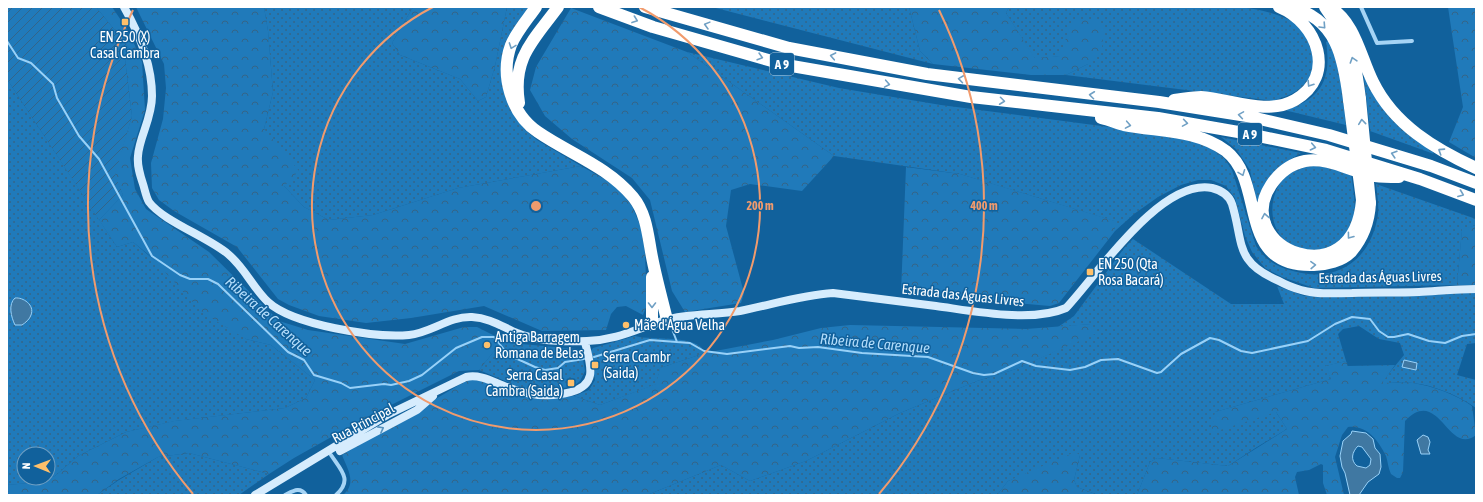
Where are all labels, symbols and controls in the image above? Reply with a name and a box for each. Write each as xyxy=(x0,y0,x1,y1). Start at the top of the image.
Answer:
one-way arrow xyxy=(632,16,639,24)
marker: EN 250 (X) Casal Cambra xyxy=(120,17,130,27)
one-way arrow xyxy=(704,21,711,30)
one-way arrow xyxy=(1318,21,1326,29)
place label: EN 250 (X) Casal Cambra xyxy=(90,29,160,61)
one-way arrow xyxy=(508,42,516,49)
one-way arrow xyxy=(757,53,763,61)
road number: A 9 xyxy=(770,53,794,75)
one-way arrow xyxy=(830,53,836,61)
one-way arrow xyxy=(1349,57,1358,64)
one-way arrow xyxy=(958,75,964,84)
one-way arrow xyxy=(884,79,890,87)
one-way arrow xyxy=(1308,80,1315,87)
one-way arrow xyxy=(1089,90,1095,99)
one-way arrow xyxy=(999,96,1005,105)
one-way arrow xyxy=(1238,111,1244,120)
one-way arrow xyxy=(1182,118,1188,127)
one-way arrow xyxy=(1358,119,1367,125)
one-way arrow xyxy=(1125,120,1131,129)
road number: A 9 xyxy=(1238,123,1262,145)
one-way arrow xyxy=(1310,143,1316,151)
one-way arrow xyxy=(1438,148,1445,156)
one-way arrow xyxy=(1390,150,1397,159)
one-way arrow xyxy=(1237,169,1245,176)
one-way arrow xyxy=(1457,190,1464,198)
centre of rings xyxy=(529,199,543,213)
text: 200 m xyxy=(746,199,774,213)
text: 400 m xyxy=(969,199,998,213)
one-way arrow xyxy=(1261,213,1270,219)
one-way arrow xyxy=(1348,232,1355,239)
place label: EN 250 (Qta Rosa Bacará) xyxy=(1098,256,1164,288)
one-way arrow xyxy=(1310,261,1316,269)
marker: EN 250 (Qta Rosa Bacará) xyxy=(1085,267,1095,277)
street label: Estrada das Águas Livres xyxy=(1318,268,1442,286)
water label: Ribeira de Carenque xyxy=(222,273,316,359)
street label: Estrada das Águas Livres xyxy=(901,281,1025,309)
one-way arrow xyxy=(648,302,656,308)
place label: Mãe d'Água Velha xyxy=(634,317,725,333)
marker: Mãe d'Água Velha xyxy=(621,320,631,330)
place label: Antiga Barragem Romana de Belas xyxy=(495,329,584,361)
water label: Ribeira de Carenque xyxy=(819,330,931,356)
marker: Antiga Barragem Romana de Belas xyxy=(482,340,492,350)
place label: Serra Ccambr (Saida) xyxy=(603,349,671,381)
marker: Serra Ccambr (Saida) xyxy=(590,360,600,370)
place label: Serra Casal Cambra (Saida) xyxy=(486,367,563,399)
marker: Serra Casal Cambra (Saida) xyxy=(566,378,576,388)
street label: Rua Principal xyxy=(329,400,397,446)
one-way arrow xyxy=(376,426,384,434)
north arrow xyxy=(16,446,56,486)
text: N xyxy=(20,462,32,469)

